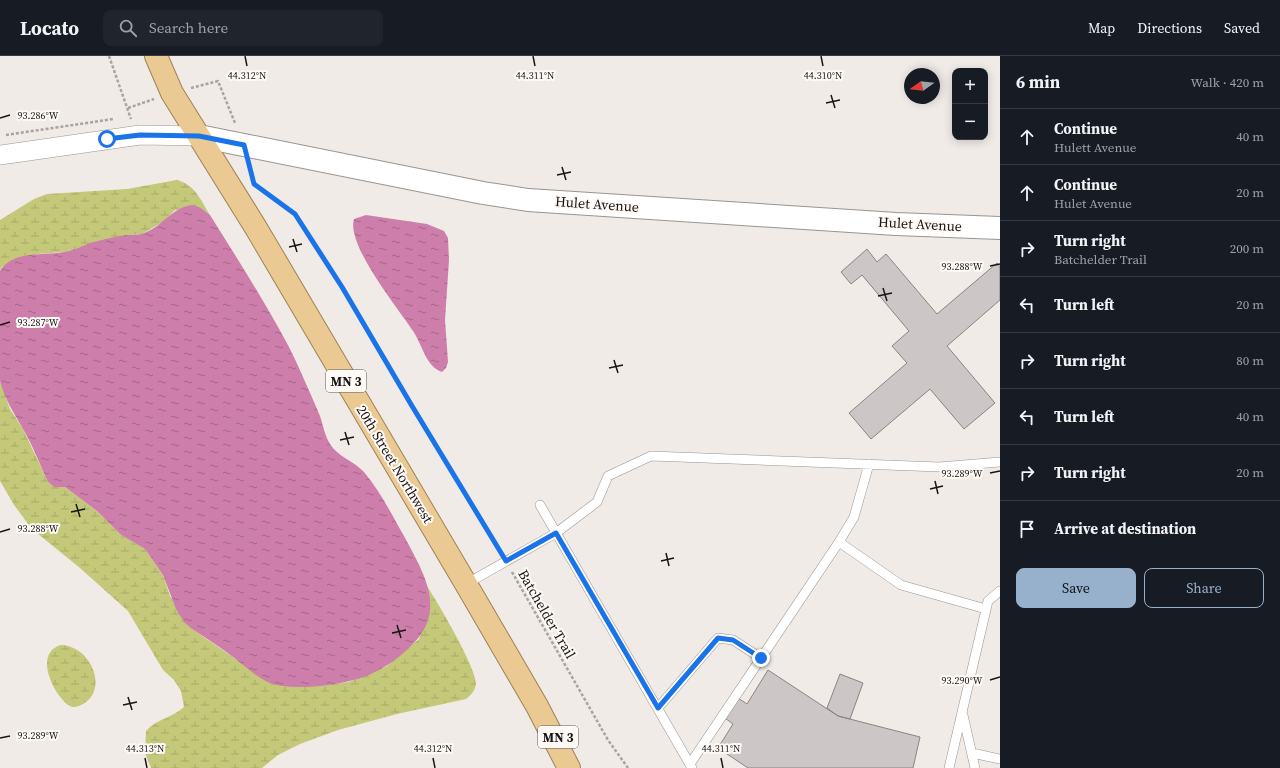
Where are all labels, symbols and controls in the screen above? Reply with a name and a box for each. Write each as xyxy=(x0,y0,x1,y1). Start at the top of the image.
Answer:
search box xyxy=(103,10,383,46)
text: Locato xyxy=(20,15,79,41)
icon: search xyxy=(117,17,139,39)
text: Search here xyxy=(149,17,228,38)
text: Map xyxy=(1088,18,1115,38)
text: Directions xyxy=(1137,18,1202,38)
text: Saved xyxy=(1224,18,1260,38)
north arrow xyxy=(904,68,940,104)
map controls xyxy=(952,68,988,140)
button: + xyxy=(952,68,988,104)
text: 44.312°N xyxy=(228,69,266,82)
text: 44.311°N xyxy=(516,69,554,82)
text: 44.310°N xyxy=(804,69,842,82)
text: 6 min xyxy=(1016,70,1060,94)
text: Walk · 420 m xyxy=(1191,74,1264,91)
button: − xyxy=(952,104,988,140)
text: 93.286°W xyxy=(18,109,59,122)
text: Continue xyxy=(1054,118,1117,139)
icon: ahead xyxy=(1016,126,1038,148)
text: 40 m xyxy=(1236,128,1264,145)
route start xyxy=(98,130,116,148)
text: Hulett Avenue xyxy=(1054,139,1136,156)
text: Continue xyxy=(1054,174,1117,195)
icon: ahead xyxy=(1016,182,1038,204)
text: 20 m xyxy=(1236,184,1264,201)
street label: Hulet Avenue xyxy=(554,191,640,217)
text: Hulet Avenue xyxy=(1054,195,1132,212)
street label: Hulet Avenue xyxy=(878,212,962,236)
text: Turn right xyxy=(1054,230,1126,251)
icon: right xyxy=(1016,238,1038,260)
text: 200 m xyxy=(1230,240,1264,257)
text: Batchelder Trail xyxy=(1054,251,1147,268)
text: 93.288°W xyxy=(942,260,983,273)
icon: left xyxy=(1016,294,1038,316)
text: Turn left xyxy=(1054,294,1114,315)
text: 20 m xyxy=(1236,296,1264,313)
text: 93.287°W xyxy=(18,316,59,329)
icon: right xyxy=(1016,350,1038,372)
text: Turn right xyxy=(1054,350,1126,371)
text: 80 m xyxy=(1236,352,1264,369)
road number: MN 3 xyxy=(326,370,366,392)
street label: 20th Street Northwest xyxy=(352,401,438,527)
icon: left xyxy=(1016,406,1038,428)
text: Turn left xyxy=(1054,406,1114,427)
text: 40 m xyxy=(1236,408,1264,425)
icon: right xyxy=(1016,462,1038,484)
text: Turn right xyxy=(1054,462,1126,483)
text: 20 m xyxy=(1236,464,1264,481)
text: 93.289°W xyxy=(942,467,983,480)
icon: arrive xyxy=(1016,518,1038,540)
text: Arrive at destination xyxy=(1054,518,1196,539)
text: 93.288°W xyxy=(18,522,59,535)
street label: Batchelder Trail xyxy=(513,566,581,662)
button: Save xyxy=(1016,568,1136,608)
button: Share xyxy=(1144,568,1264,608)
route end xyxy=(752,649,770,667)
text: 93.290°W xyxy=(942,674,983,687)
road number: MN 3 xyxy=(538,726,578,748)
text: 93.289°W xyxy=(18,729,59,742)
text: 44.313°N xyxy=(126,742,164,755)
text: 44.312°N xyxy=(414,742,452,755)
text: 44.311°N xyxy=(702,742,740,755)

